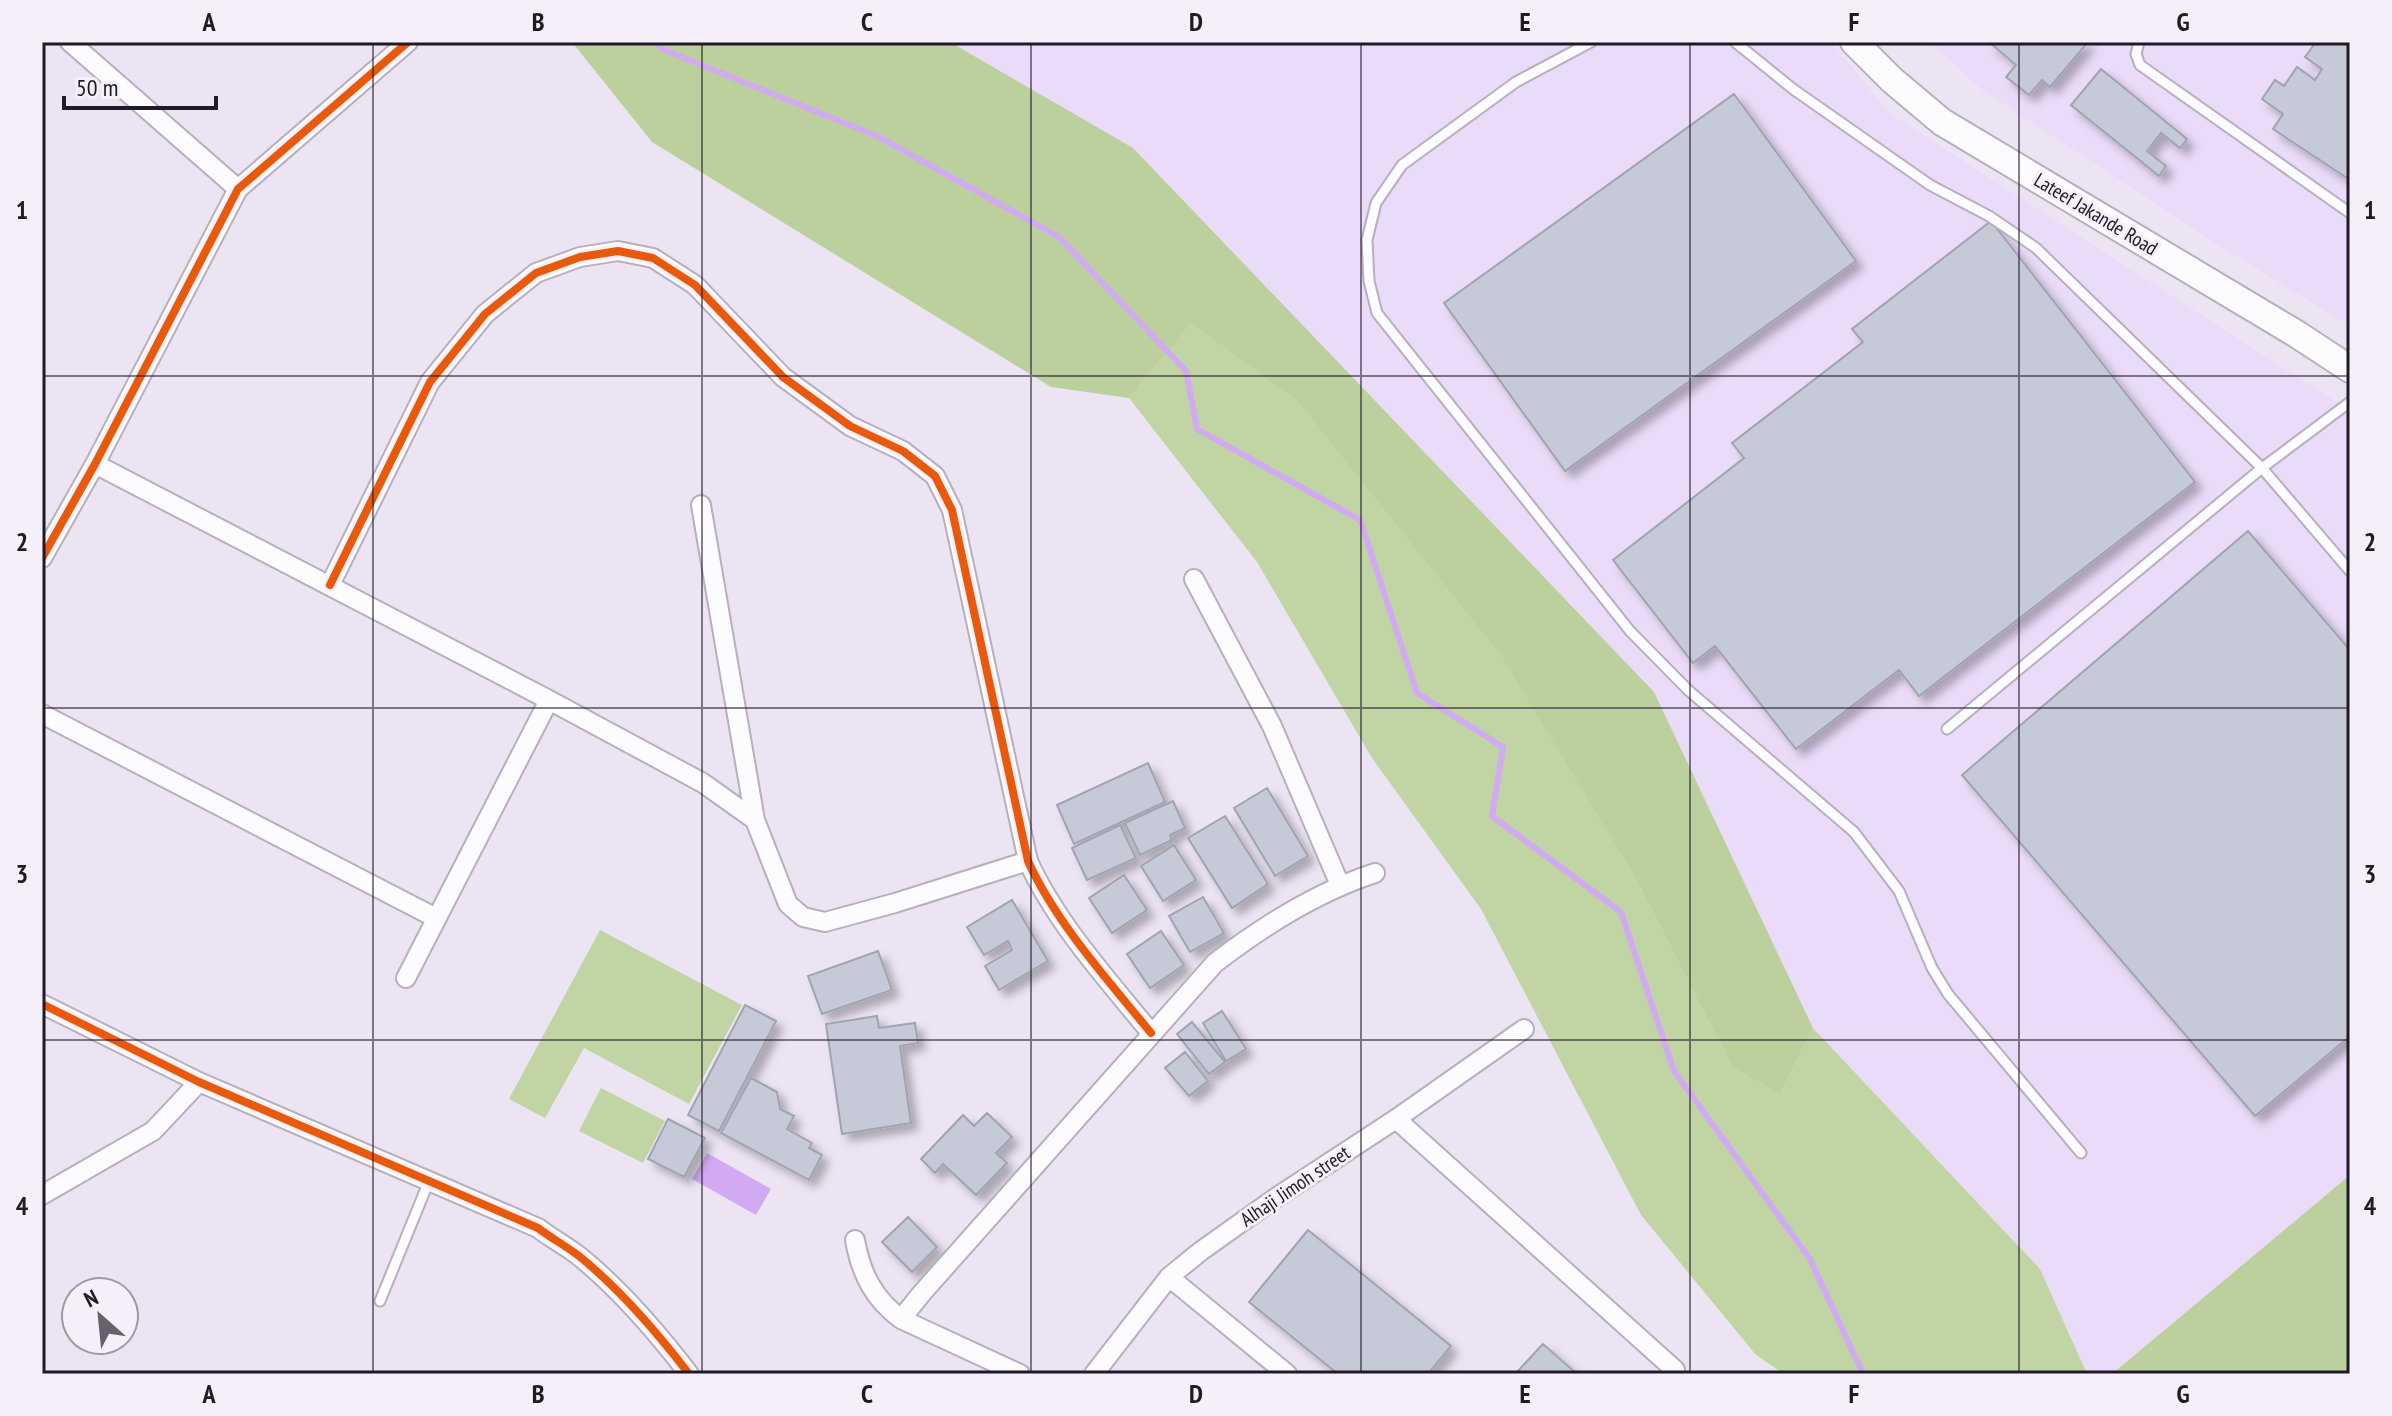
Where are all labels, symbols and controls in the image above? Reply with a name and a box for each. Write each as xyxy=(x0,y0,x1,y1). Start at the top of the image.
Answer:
text: A xyxy=(201,5,216,38)
text: B xyxy=(532,5,545,38)
text: C xyxy=(861,5,873,38)
text: D xyxy=(1189,5,1203,38)
text: E xyxy=(1519,5,1531,38)
text: F xyxy=(1849,5,1860,38)
text: G xyxy=(2176,5,2190,38)
scale bar xyxy=(64,60,216,110)
text: 50 m xyxy=(76,72,118,103)
street label: Lateef Jakande Road xyxy=(2029,167,2163,261)
text: 1 xyxy=(16,193,28,226)
text: 1 xyxy=(2364,193,2376,226)
text: 2 xyxy=(16,525,28,558)
text: 2 xyxy=(2364,525,2376,558)
text: 3 xyxy=(16,857,28,890)
text: 3 xyxy=(2364,857,2376,890)
street label: Alhaji Jimoh street xyxy=(1235,1139,1355,1232)
text: 4 xyxy=(16,1189,29,1222)
text: 4 xyxy=(2364,1189,2377,1222)
north arrow xyxy=(60,1276,140,1356)
text: N xyxy=(79,1283,103,1313)
text: A xyxy=(201,1377,216,1410)
text: B xyxy=(532,1377,545,1410)
text: C xyxy=(861,1377,873,1410)
text: D xyxy=(1189,1377,1203,1410)
text: E xyxy=(1519,1377,1531,1410)
text: F xyxy=(1849,1377,1860,1410)
text: G xyxy=(2176,1377,2190,1410)

